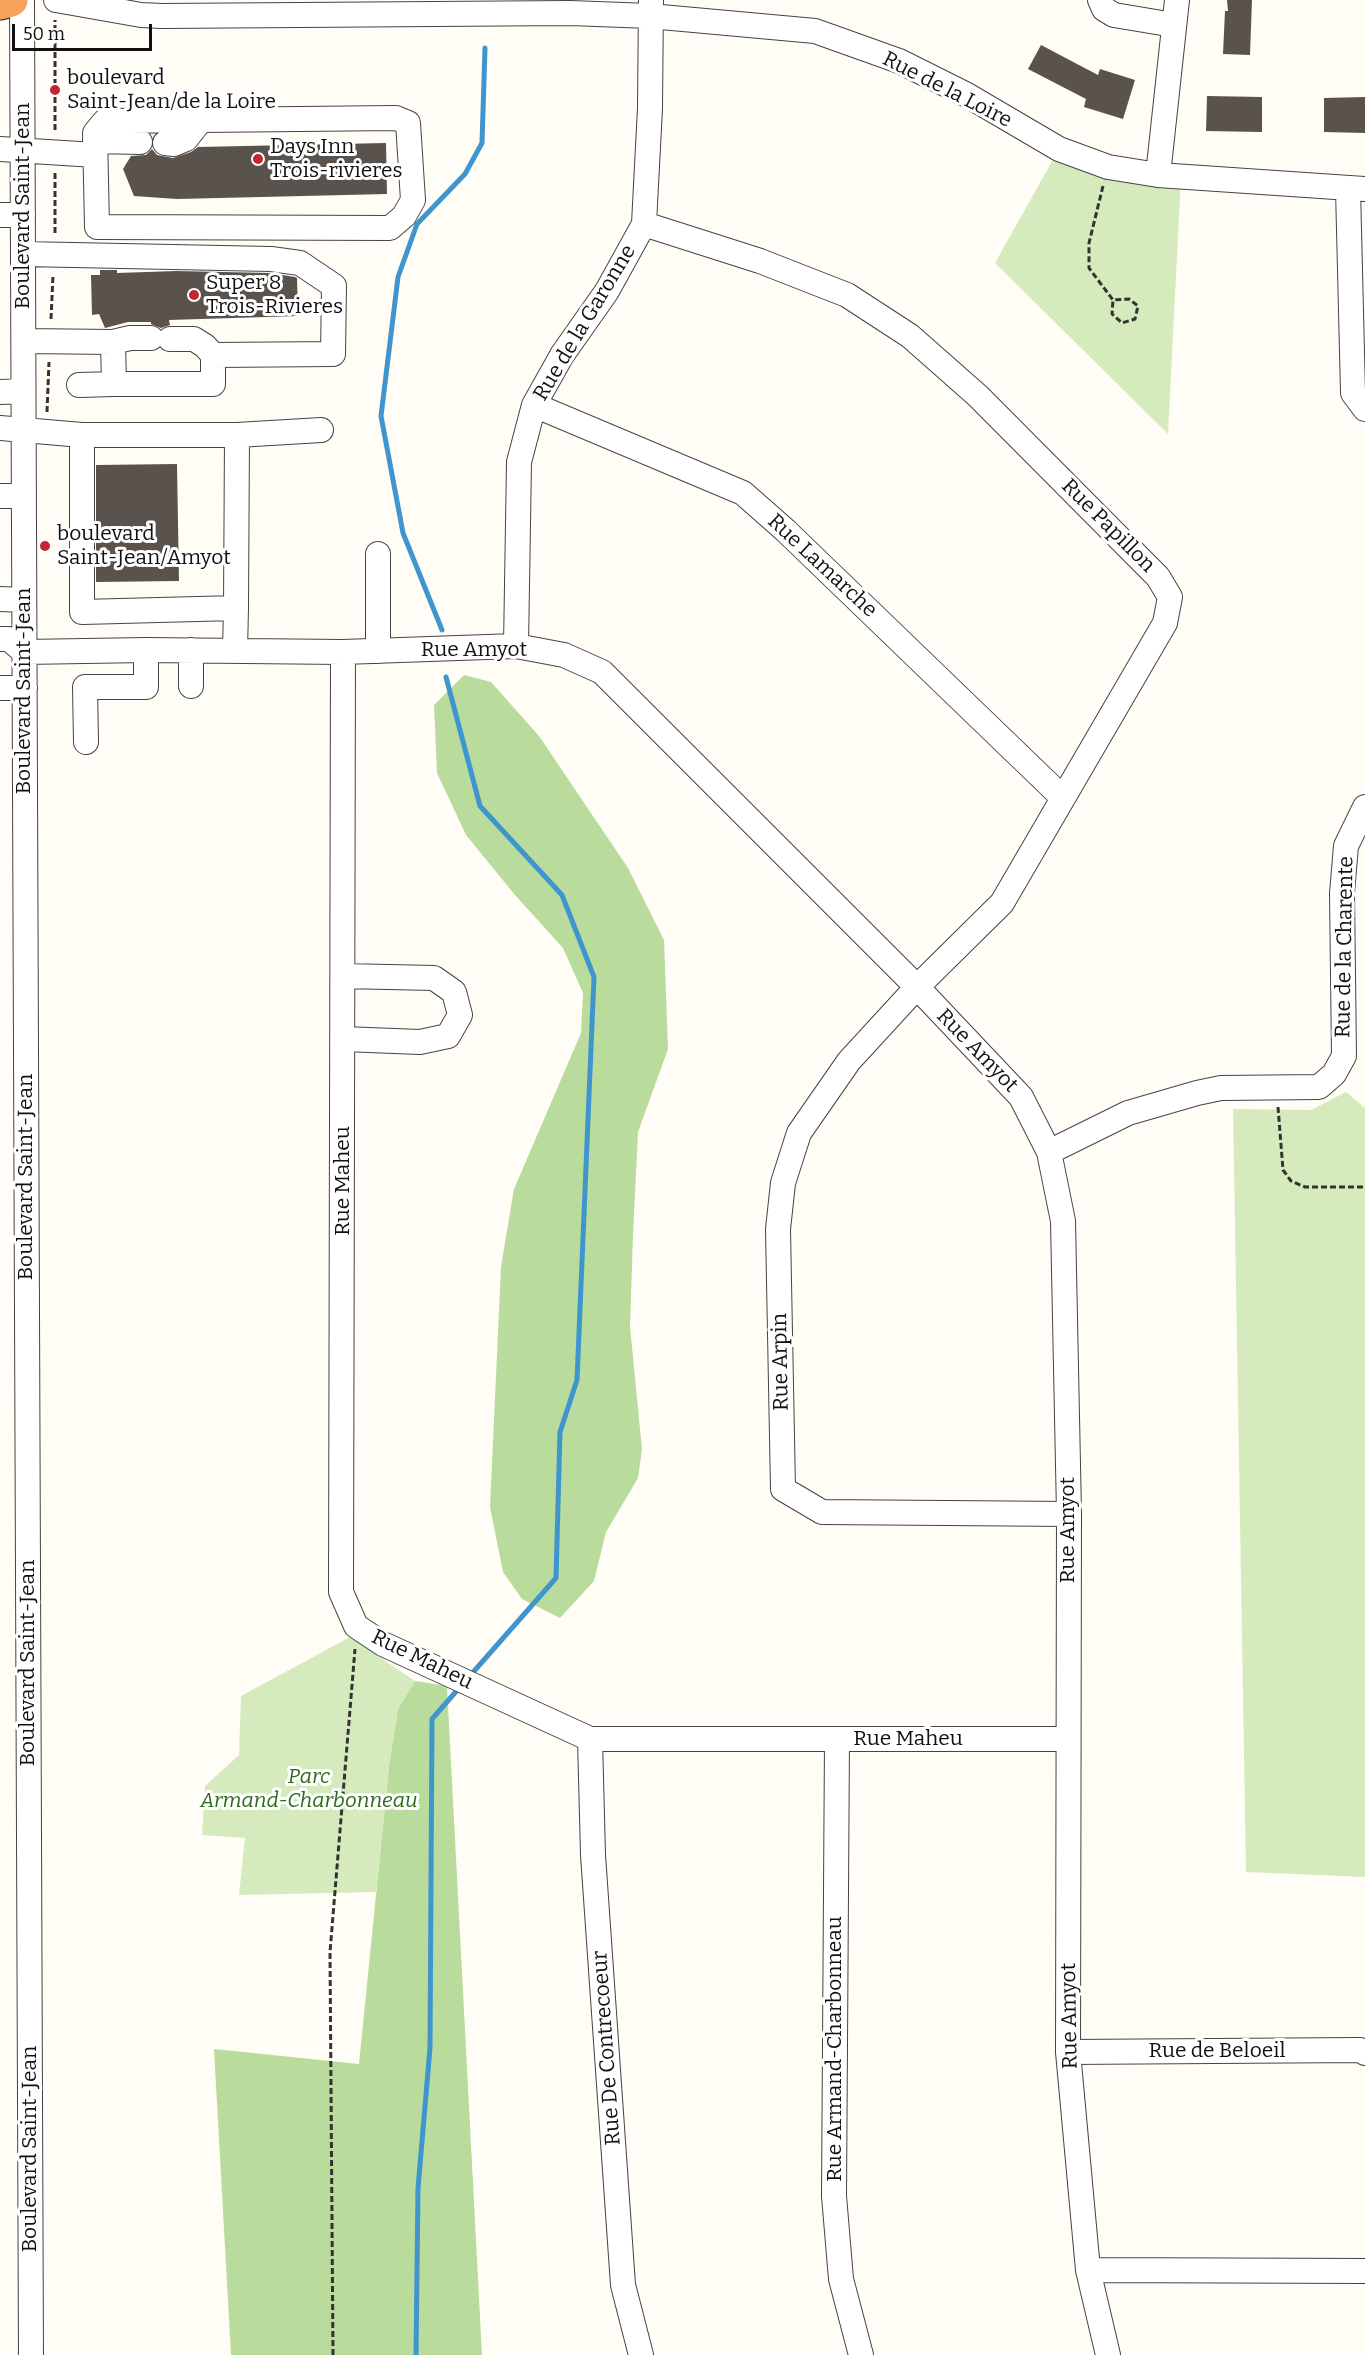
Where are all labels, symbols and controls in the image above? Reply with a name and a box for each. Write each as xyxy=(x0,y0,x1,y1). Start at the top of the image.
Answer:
scale bar xyxy=(15,12,154,50)
text: 50 m xyxy=(23,23,65,45)
street label: Rue de la Loire xyxy=(878,47,1016,133)
place label: boulevard Saint-Jean/de la Loire xyxy=(67,65,276,115)
marker: boulevard Saint-Jean/de la Loire xyxy=(48,83,62,97)
street label: Boulevard Saint-Jean xyxy=(10,103,36,309)
place label: Days Inn Trois-rivieres xyxy=(270,134,402,184)
marker: Days Inn Trois-rivieres xyxy=(251,152,265,166)
street label: Rue de la Garonne xyxy=(529,240,641,406)
place label: Super 8 Trois-Rivieres xyxy=(206,270,343,320)
marker: Super 8 Trois-Rivieres xyxy=(187,288,201,302)
street label: Rue Papillon xyxy=(1056,474,1160,578)
street label: Rue Lamarche xyxy=(762,509,882,623)
place label: boulevard Saint-Jean/Amyot xyxy=(57,521,231,571)
marker: boulevard Saint-Jean/Amyot xyxy=(38,539,52,553)
street label: Boulevard Saint-Jean xyxy=(11,588,37,794)
street label: Rue Amyot xyxy=(421,637,527,663)
street label: Rue de la Charente xyxy=(1331,856,1359,1038)
street label: Rue Amyot xyxy=(931,1004,1023,1098)
street label: Boulevard Saint-Jean xyxy=(13,1074,39,1280)
street label: Rue Maheu xyxy=(330,1126,356,1236)
street label: Rue Arpin xyxy=(768,1313,794,1411)
street label: Rue Amyot xyxy=(1055,1477,1081,1583)
street label: Boulevard Saint-Jean xyxy=(15,1560,41,1766)
street label: Rue Maheu xyxy=(367,1625,477,1695)
street label: Rue Maheu xyxy=(853,1726,963,1752)
park label: Parc Armand-Charbonneau xyxy=(200,1764,418,1814)
street label: Rue Armand-Charbonneau xyxy=(822,1916,848,2182)
street label: Rue De Contrecoeur xyxy=(588,1950,626,2146)
street label: Rue Amyot xyxy=(1056,1963,1084,2069)
street label: Rue de Beloeil xyxy=(1148,2038,1286,2064)
street label: Boulevard Saint-Jean xyxy=(17,2046,43,2252)

